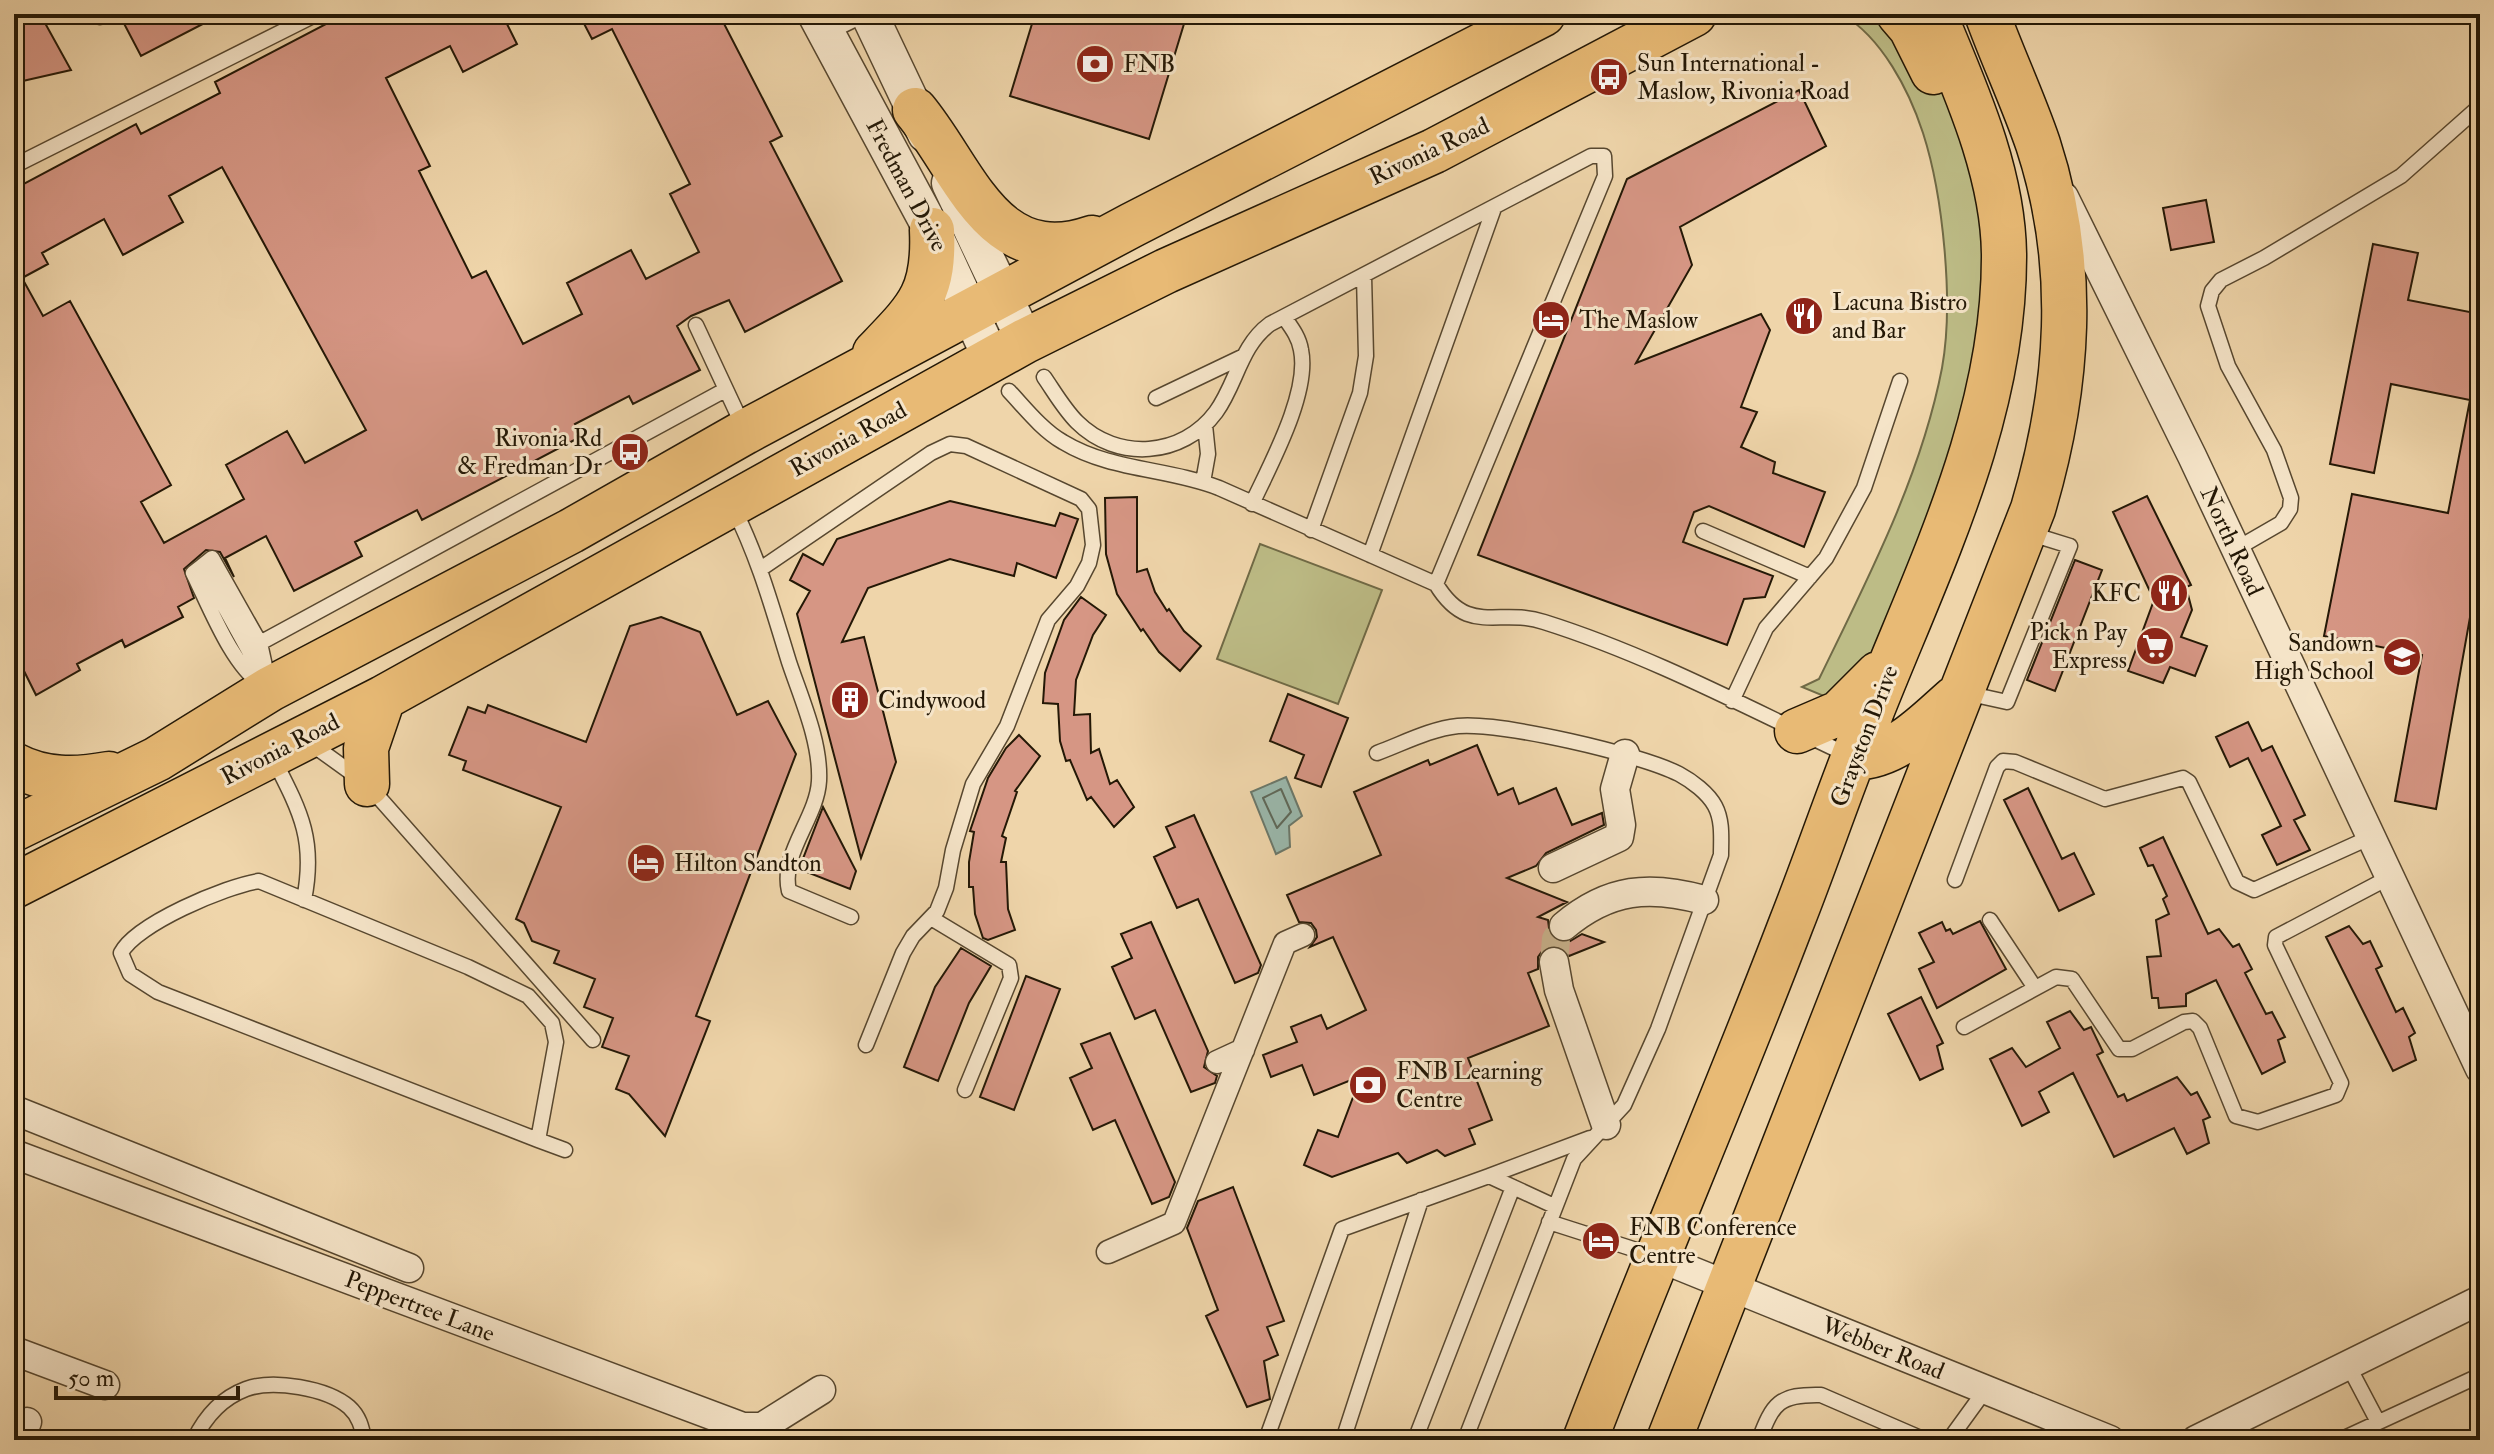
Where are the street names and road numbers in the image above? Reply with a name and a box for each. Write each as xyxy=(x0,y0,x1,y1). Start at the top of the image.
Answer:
street label: Rivonia Road xyxy=(1364,110,1494,193)
street label: Fredman Drive xyxy=(859,113,955,257)
street label: Rivonia Road xyxy=(784,395,912,484)
street label: North Road xyxy=(2193,482,2270,601)
street label: Grayston Drive xyxy=(1823,661,1906,811)
street label: Rivonia Road xyxy=(216,706,345,793)
street label: Peppertree Lane xyxy=(340,1264,499,1349)
street label: Webber Road xyxy=(1816,1309,1949,1387)

